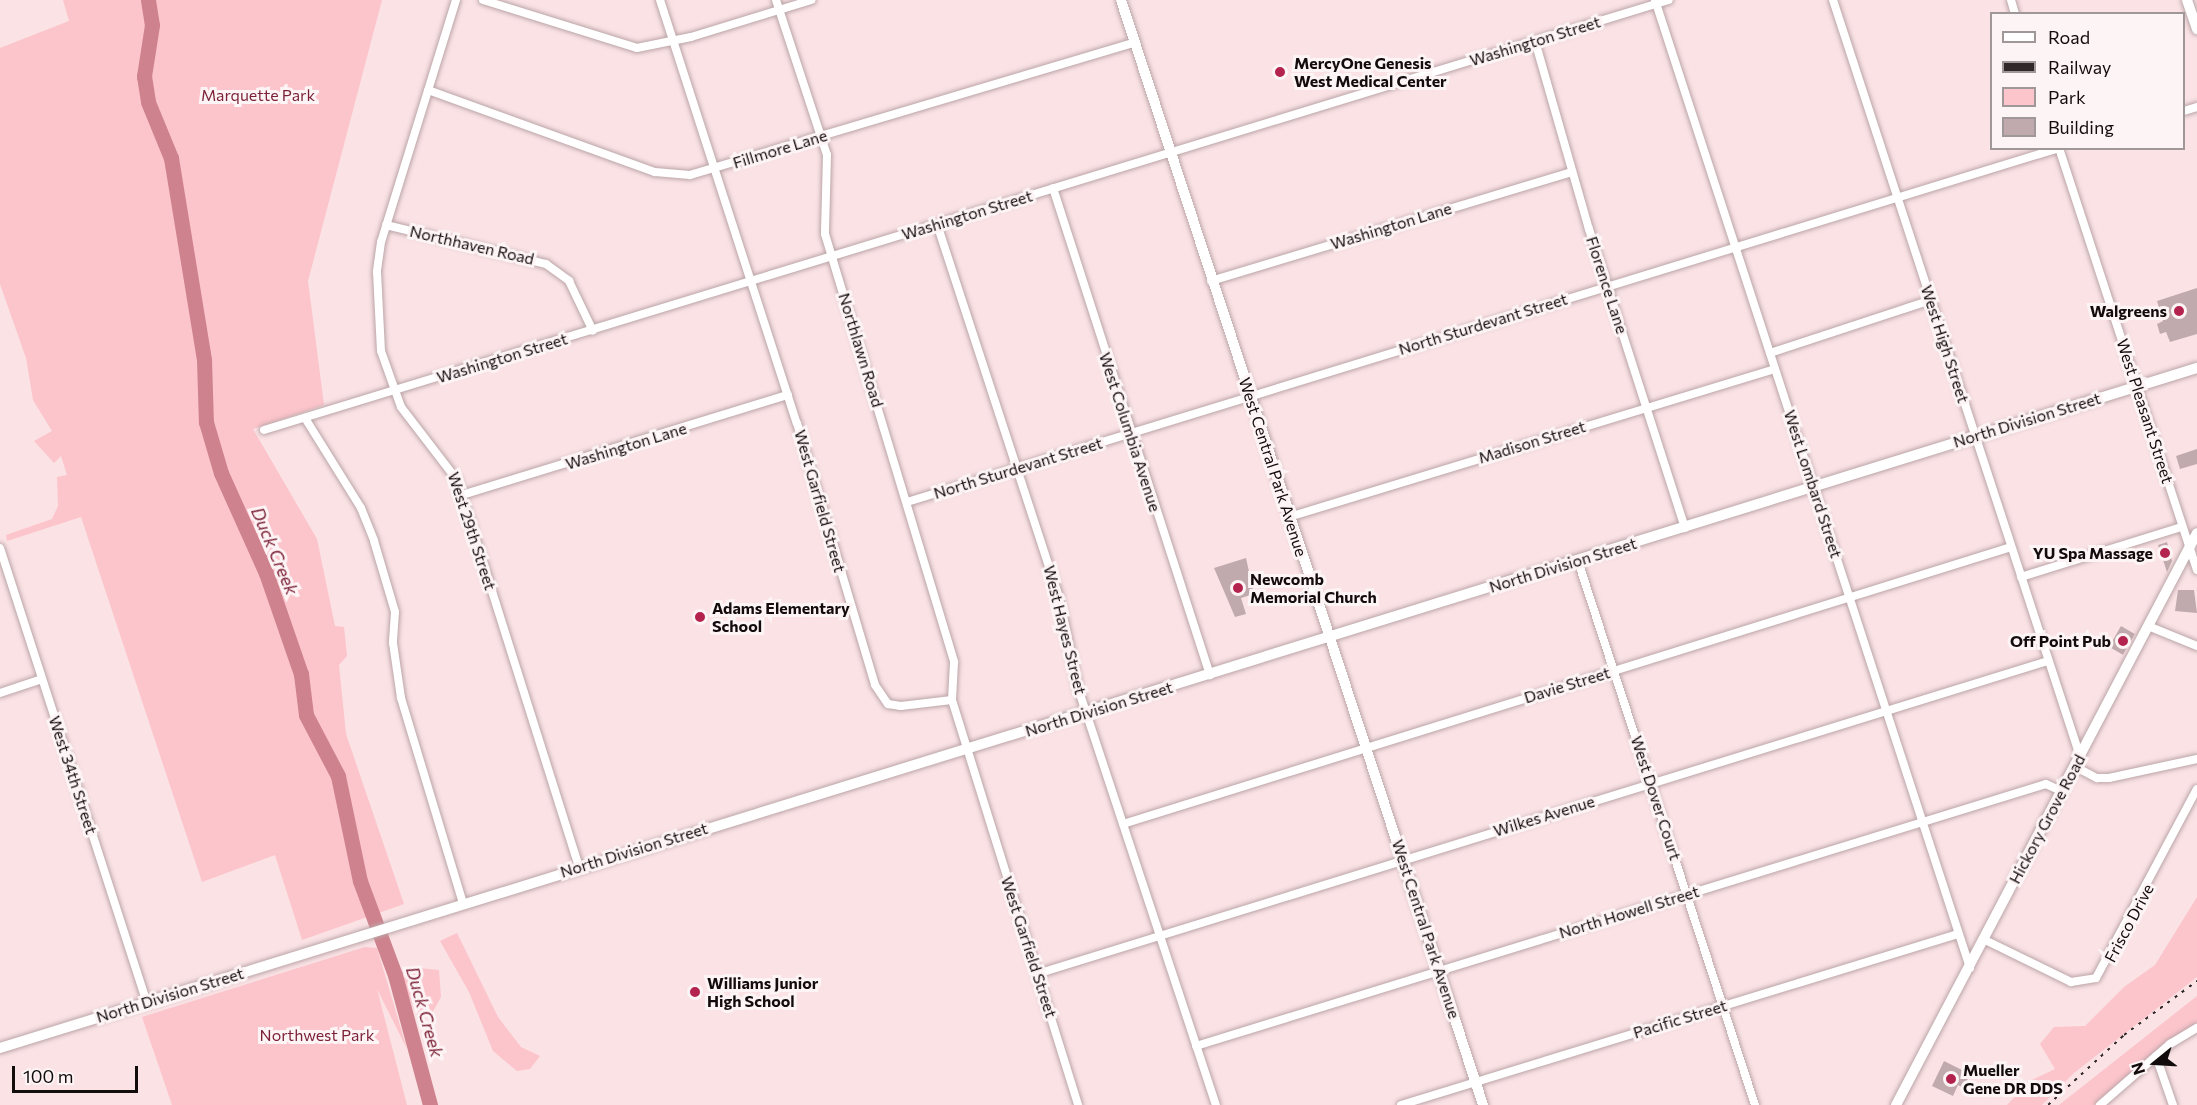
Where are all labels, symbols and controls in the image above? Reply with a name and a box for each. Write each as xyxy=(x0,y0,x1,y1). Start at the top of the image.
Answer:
street label: Washington Street xyxy=(1467,12,1603,70)
legend xyxy=(1990,12,2185,150)
text: Road xyxy=(2048,26,2090,48)
place label: MercyOne Genesis West Medical Center xyxy=(1294,53,1447,91)
text: Railway xyxy=(2048,56,2111,78)
marker: MercyOne Genesis West Medical Center xyxy=(1271,63,1289,81)
park label: Marquette Park xyxy=(201,85,315,105)
text: Park xyxy=(2048,86,2086,108)
text: Building xyxy=(2048,116,2114,138)
street label: Fillmore Lane xyxy=(730,126,830,172)
street label: Washington Street xyxy=(899,186,1035,244)
street label: Washington Lane xyxy=(1328,198,1454,254)
street label: Northhaven Road xyxy=(408,221,536,269)
street label: Florence Lane xyxy=(1582,234,1632,336)
street label: West High Street xyxy=(1917,283,1973,405)
street label: North Sturdevant Street xyxy=(1396,289,1570,359)
street label: Northlawn Road xyxy=(835,291,887,409)
place label: Walgreens xyxy=(2090,301,2167,321)
marker: Walgreens xyxy=(2172,304,2186,318)
street label: Washington Street xyxy=(434,329,570,387)
street label: West Pleasant Street xyxy=(2113,336,2177,486)
street label: West Columbia Avenue xyxy=(1095,350,1165,514)
street label: West Central Park Avenue xyxy=(1235,375,1311,559)
street label: North Division Street xyxy=(1951,388,2103,452)
street label: West Lombard Street xyxy=(1780,407,1846,561)
street label: Madison Street xyxy=(1476,417,1588,467)
street label: Washington Lane xyxy=(563,418,689,474)
street label: West Garfield Street xyxy=(790,427,850,575)
street label: North Sturdevant Street xyxy=(931,433,1105,503)
street label: West 29th Street xyxy=(444,470,500,592)
water label: Duck Creek xyxy=(247,504,303,598)
street label: North Division Street xyxy=(1487,533,1639,597)
place label: YU Spa Massage xyxy=(2033,543,2153,563)
marker: YU Spa Massage xyxy=(2158,546,2172,560)
street label: West Hayes Street xyxy=(1040,563,1090,697)
place label: Newcomb Memorial Church xyxy=(1250,569,1377,607)
marker: Newcomb Memorial Church xyxy=(1231,581,1245,595)
place label: Adams Elementary School xyxy=(712,598,850,636)
marker: Adams Elementary School xyxy=(693,610,707,624)
place label: Off Point Pub xyxy=(2010,631,2111,651)
marker: Off Point Pub xyxy=(2116,634,2130,648)
street label: Davie Street xyxy=(1522,663,1612,707)
street label: North Division Street xyxy=(1023,677,1175,741)
street label: West 34th Street xyxy=(45,713,101,837)
street label: West Dover Court xyxy=(1627,733,1685,863)
street label: Hickory Grove Road xyxy=(2005,751,2089,887)
street label: Wilkes Avenue xyxy=(1491,791,1597,841)
street label: North Division Street xyxy=(558,818,710,882)
street label: West Central Park Avenue xyxy=(1388,837,1464,1021)
street label: West Garfield Street xyxy=(997,874,1061,1020)
street label: Frisco Drive xyxy=(2100,881,2158,965)
street label: North Howell Street xyxy=(1557,882,1701,942)
street label: North Division Street xyxy=(94,963,246,1027)
water label: Duck Creek xyxy=(402,964,448,1060)
place label: Williams Junior High School xyxy=(707,973,818,1011)
marker: Williams Junior High School xyxy=(688,985,702,999)
street label: Pacific Street xyxy=(1631,996,1729,1042)
park label: Northwest Park xyxy=(260,1025,374,1045)
north arrow xyxy=(2125,1033,2185,1093)
scale bar xyxy=(15,1054,141,1092)
place label: Mueller Gene DR DDS xyxy=(1963,1060,2063,1098)
text: N xyxy=(2127,1060,2148,1077)
text: 100 m xyxy=(23,1065,73,1087)
marker: Mueller Gene DR DDS xyxy=(1944,1072,1958,1086)

